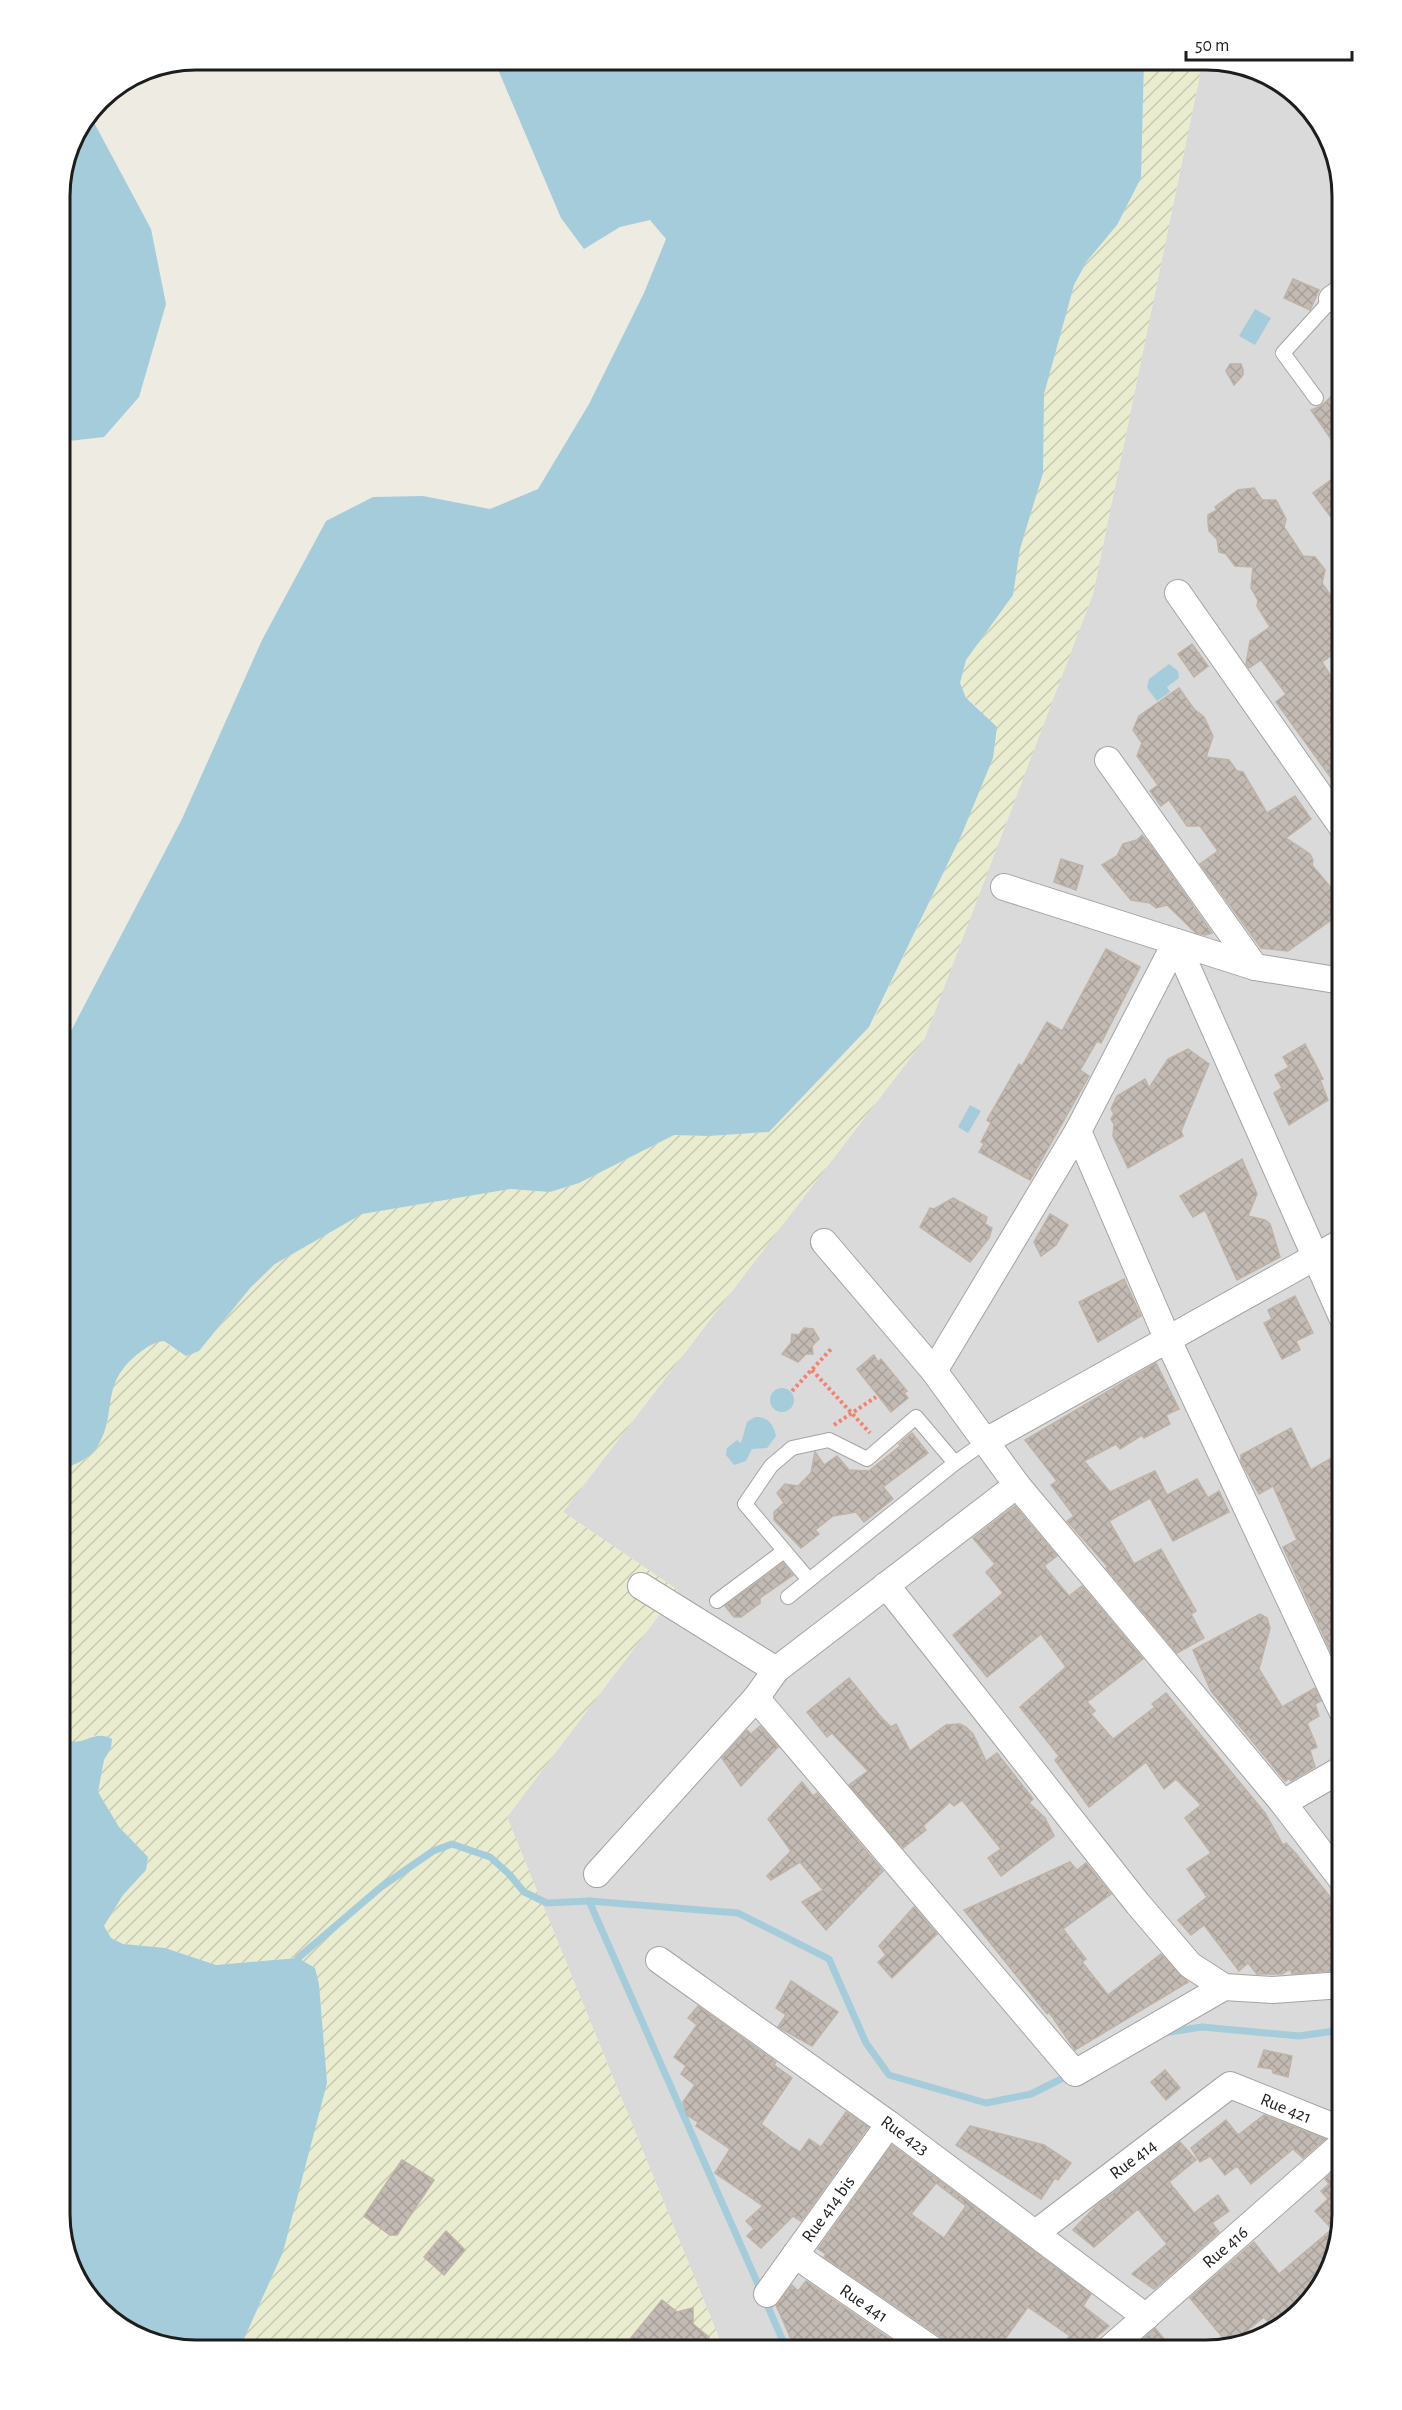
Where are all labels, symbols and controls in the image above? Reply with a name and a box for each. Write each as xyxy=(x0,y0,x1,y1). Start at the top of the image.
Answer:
scale bar xyxy=(1186,24,1352,62)
text: 50 m xyxy=(1195,37,1229,55)
street label: Rue 421 xyxy=(1258,2091,1314,2127)
street label: Rue 423 xyxy=(877,2113,932,2159)
street label: Rue 414 xyxy=(1107,2136,1161,2183)
street label: Rue 414 bis xyxy=(799,2173,859,2246)
street label: Rue 416 xyxy=(1200,2223,1252,2272)
street label: Rue 441 xyxy=(836,2281,891,2326)

